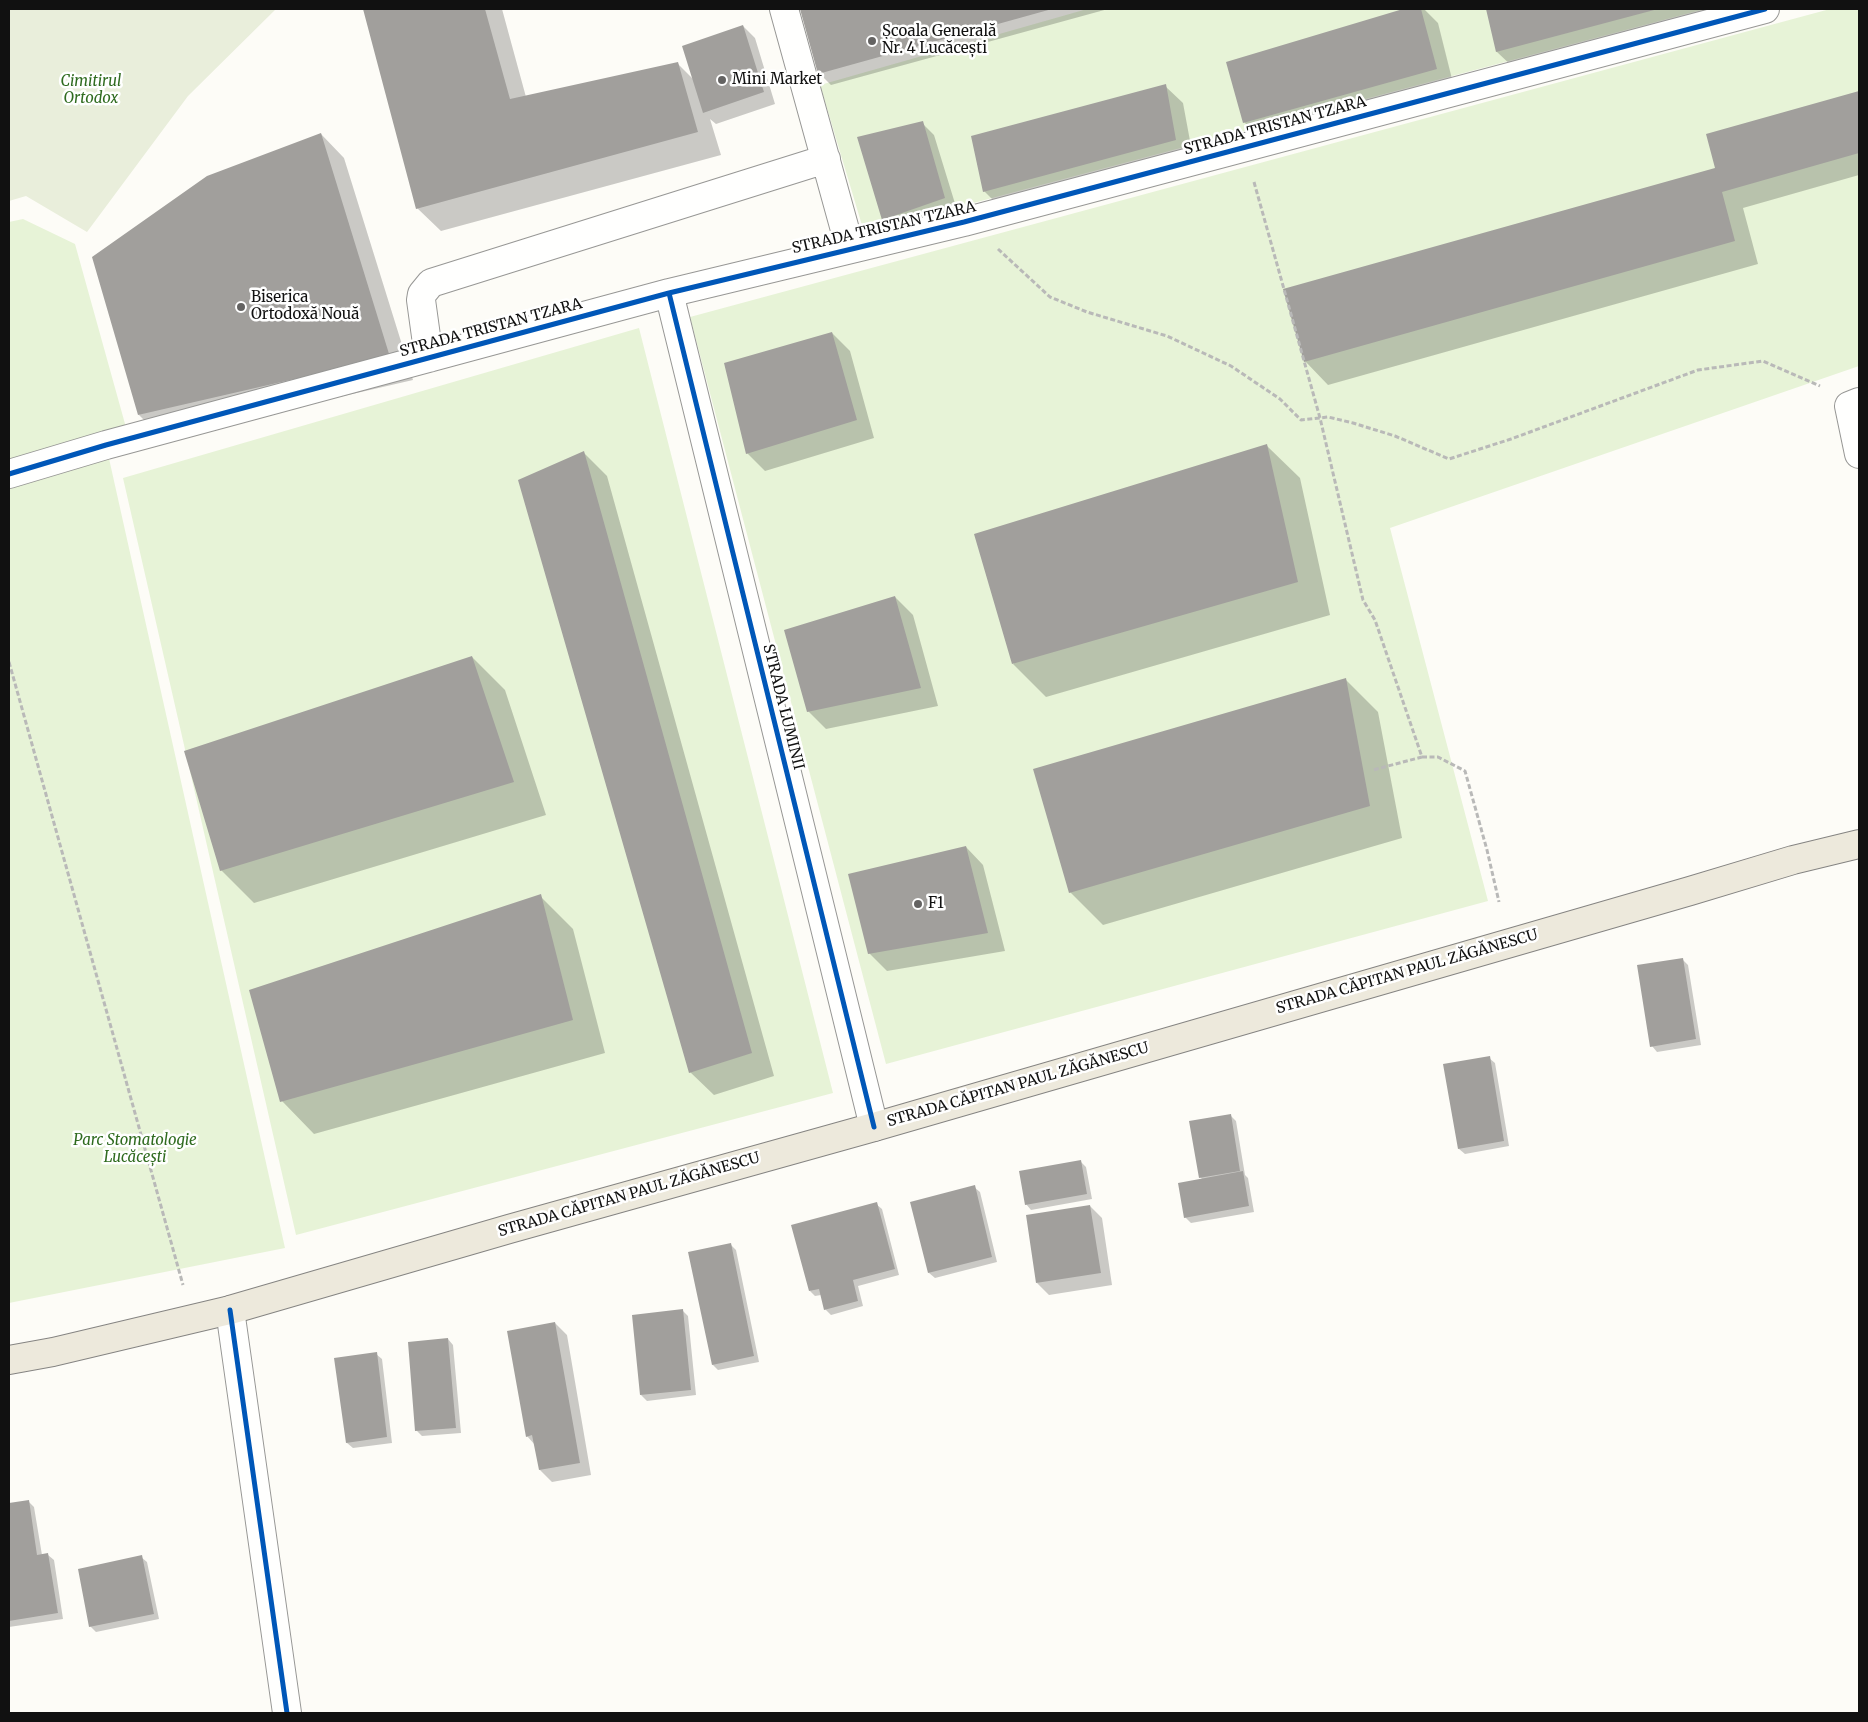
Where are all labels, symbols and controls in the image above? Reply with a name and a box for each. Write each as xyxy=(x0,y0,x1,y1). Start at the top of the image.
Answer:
place label: Școala Generală Nr. 4 Lucăcești xyxy=(882,23,996,58)
marker: Școala Generală Nr. 4 Lucăcești xyxy=(866,35,878,47)
place label: Mini Market xyxy=(732,71,822,89)
park label: Cimitirul Ortodox xyxy=(61,73,121,108)
marker: Mini Market xyxy=(716,74,728,86)
street label: STRADA TRISTAN TZARA xyxy=(1182,93,1368,159)
street label: STRADA TRISTAN TZARA xyxy=(790,198,978,258)
place label: Biserica Ortodoxă Nouă xyxy=(251,289,359,324)
street label: STRADA TRISTAN TZARA xyxy=(398,295,584,361)
marker: Biserica Ortodoxă Nouă xyxy=(235,301,247,313)
street label: STRADA LUMINII xyxy=(759,642,807,772)
place label: F1 xyxy=(928,895,944,913)
marker: F1 xyxy=(912,898,924,910)
street label: STRADA CĂPITAN PAUL ZĂGĂNESCU xyxy=(1274,926,1540,1018)
street label: STRADA CĂPITAN PAUL ZĂGĂNESCU xyxy=(885,1039,1151,1131)
park label: Parc Stomatologie Lucăcești xyxy=(73,1132,197,1167)
street label: STRADA CĂPITAN PAUL ZĂGĂNESCU xyxy=(496,1149,762,1241)

